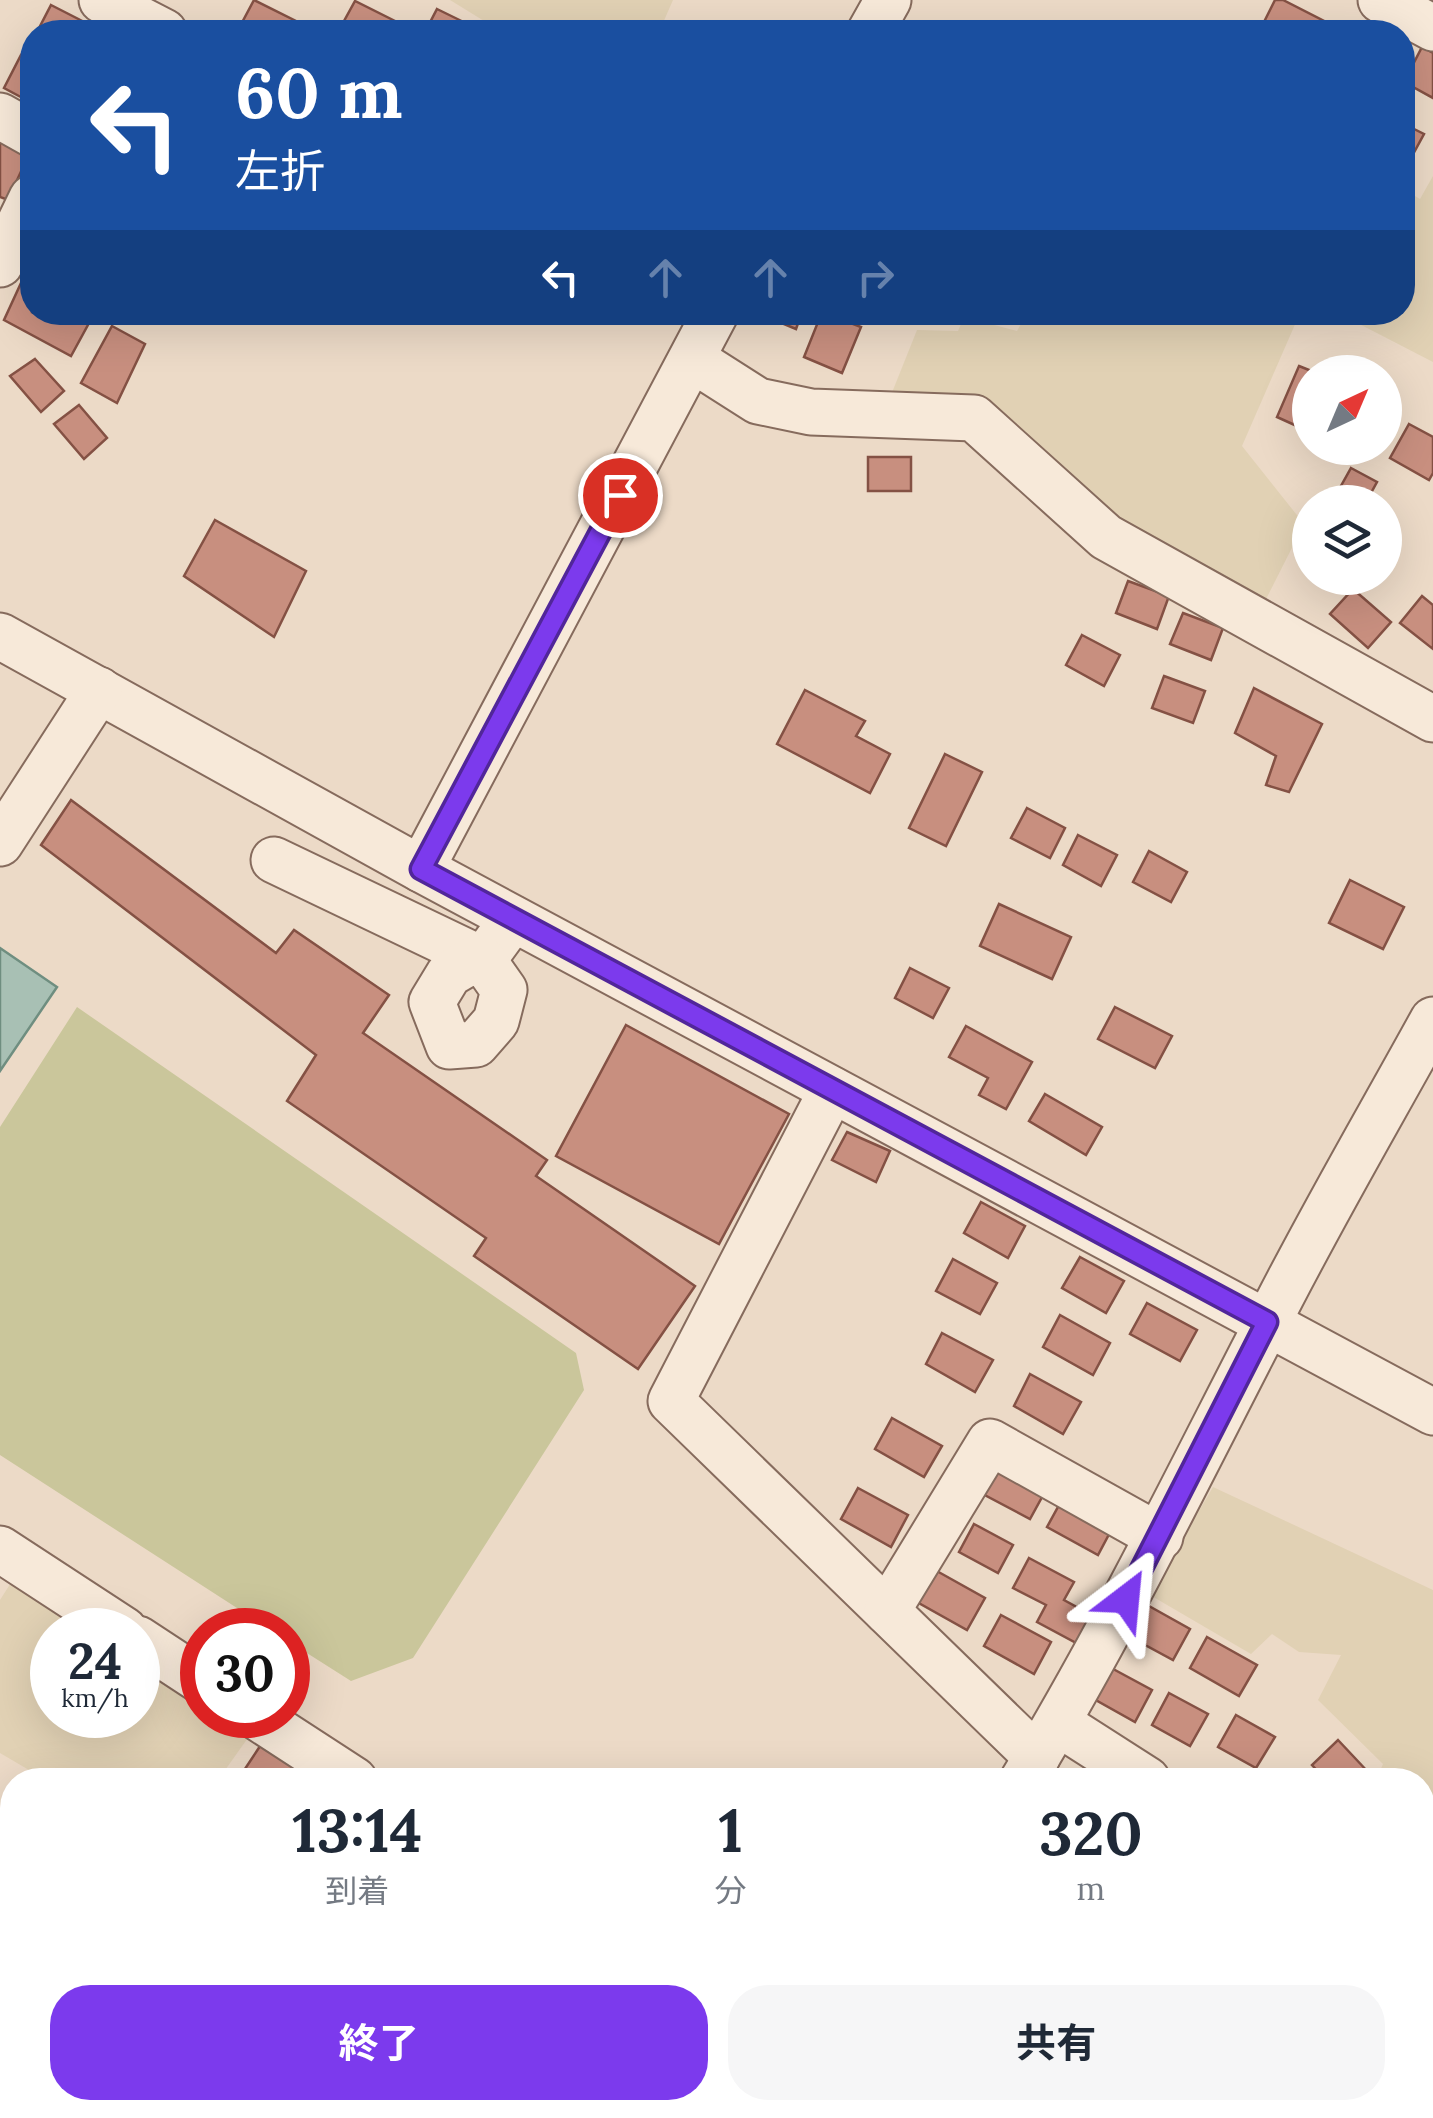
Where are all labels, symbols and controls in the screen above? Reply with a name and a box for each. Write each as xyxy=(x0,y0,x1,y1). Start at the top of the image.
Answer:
text: 60 m xyxy=(235,48,403,137)
icon: left xyxy=(70,60,200,190)
text: 左折 xyxy=(235,142,325,199)
icon: left xyxy=(533,250,588,305)
icon: ahead xyxy=(638,250,693,305)
icon: ahead xyxy=(743,250,798,305)
icon: right xyxy=(848,250,903,305)
north arrow xyxy=(1292,355,1402,465)
map controls xyxy=(1292,355,1402,595)
pin xyxy=(578,453,663,538)
icon: arrive xyxy=(593,468,648,523)
button: layers xyxy=(1292,485,1402,595)
position arrow xyxy=(1074,1547,1178,1651)
speed limit sign: 30 xyxy=(180,1608,310,1738)
text: 24 xyxy=(68,1629,122,1693)
text: km/h xyxy=(61,1682,129,1714)
text: 13:14 xyxy=(292,1792,422,1868)
text: 1 xyxy=(718,1792,743,1868)
text: 320 xyxy=(1039,1795,1143,1871)
text: m xyxy=(1077,1868,1105,1909)
text: 到着 xyxy=(325,1870,389,1911)
text: 分 xyxy=(715,1870,747,1911)
button: 終了 xyxy=(50,1985,708,2100)
button: 共有 xyxy=(728,1985,1385,2100)

